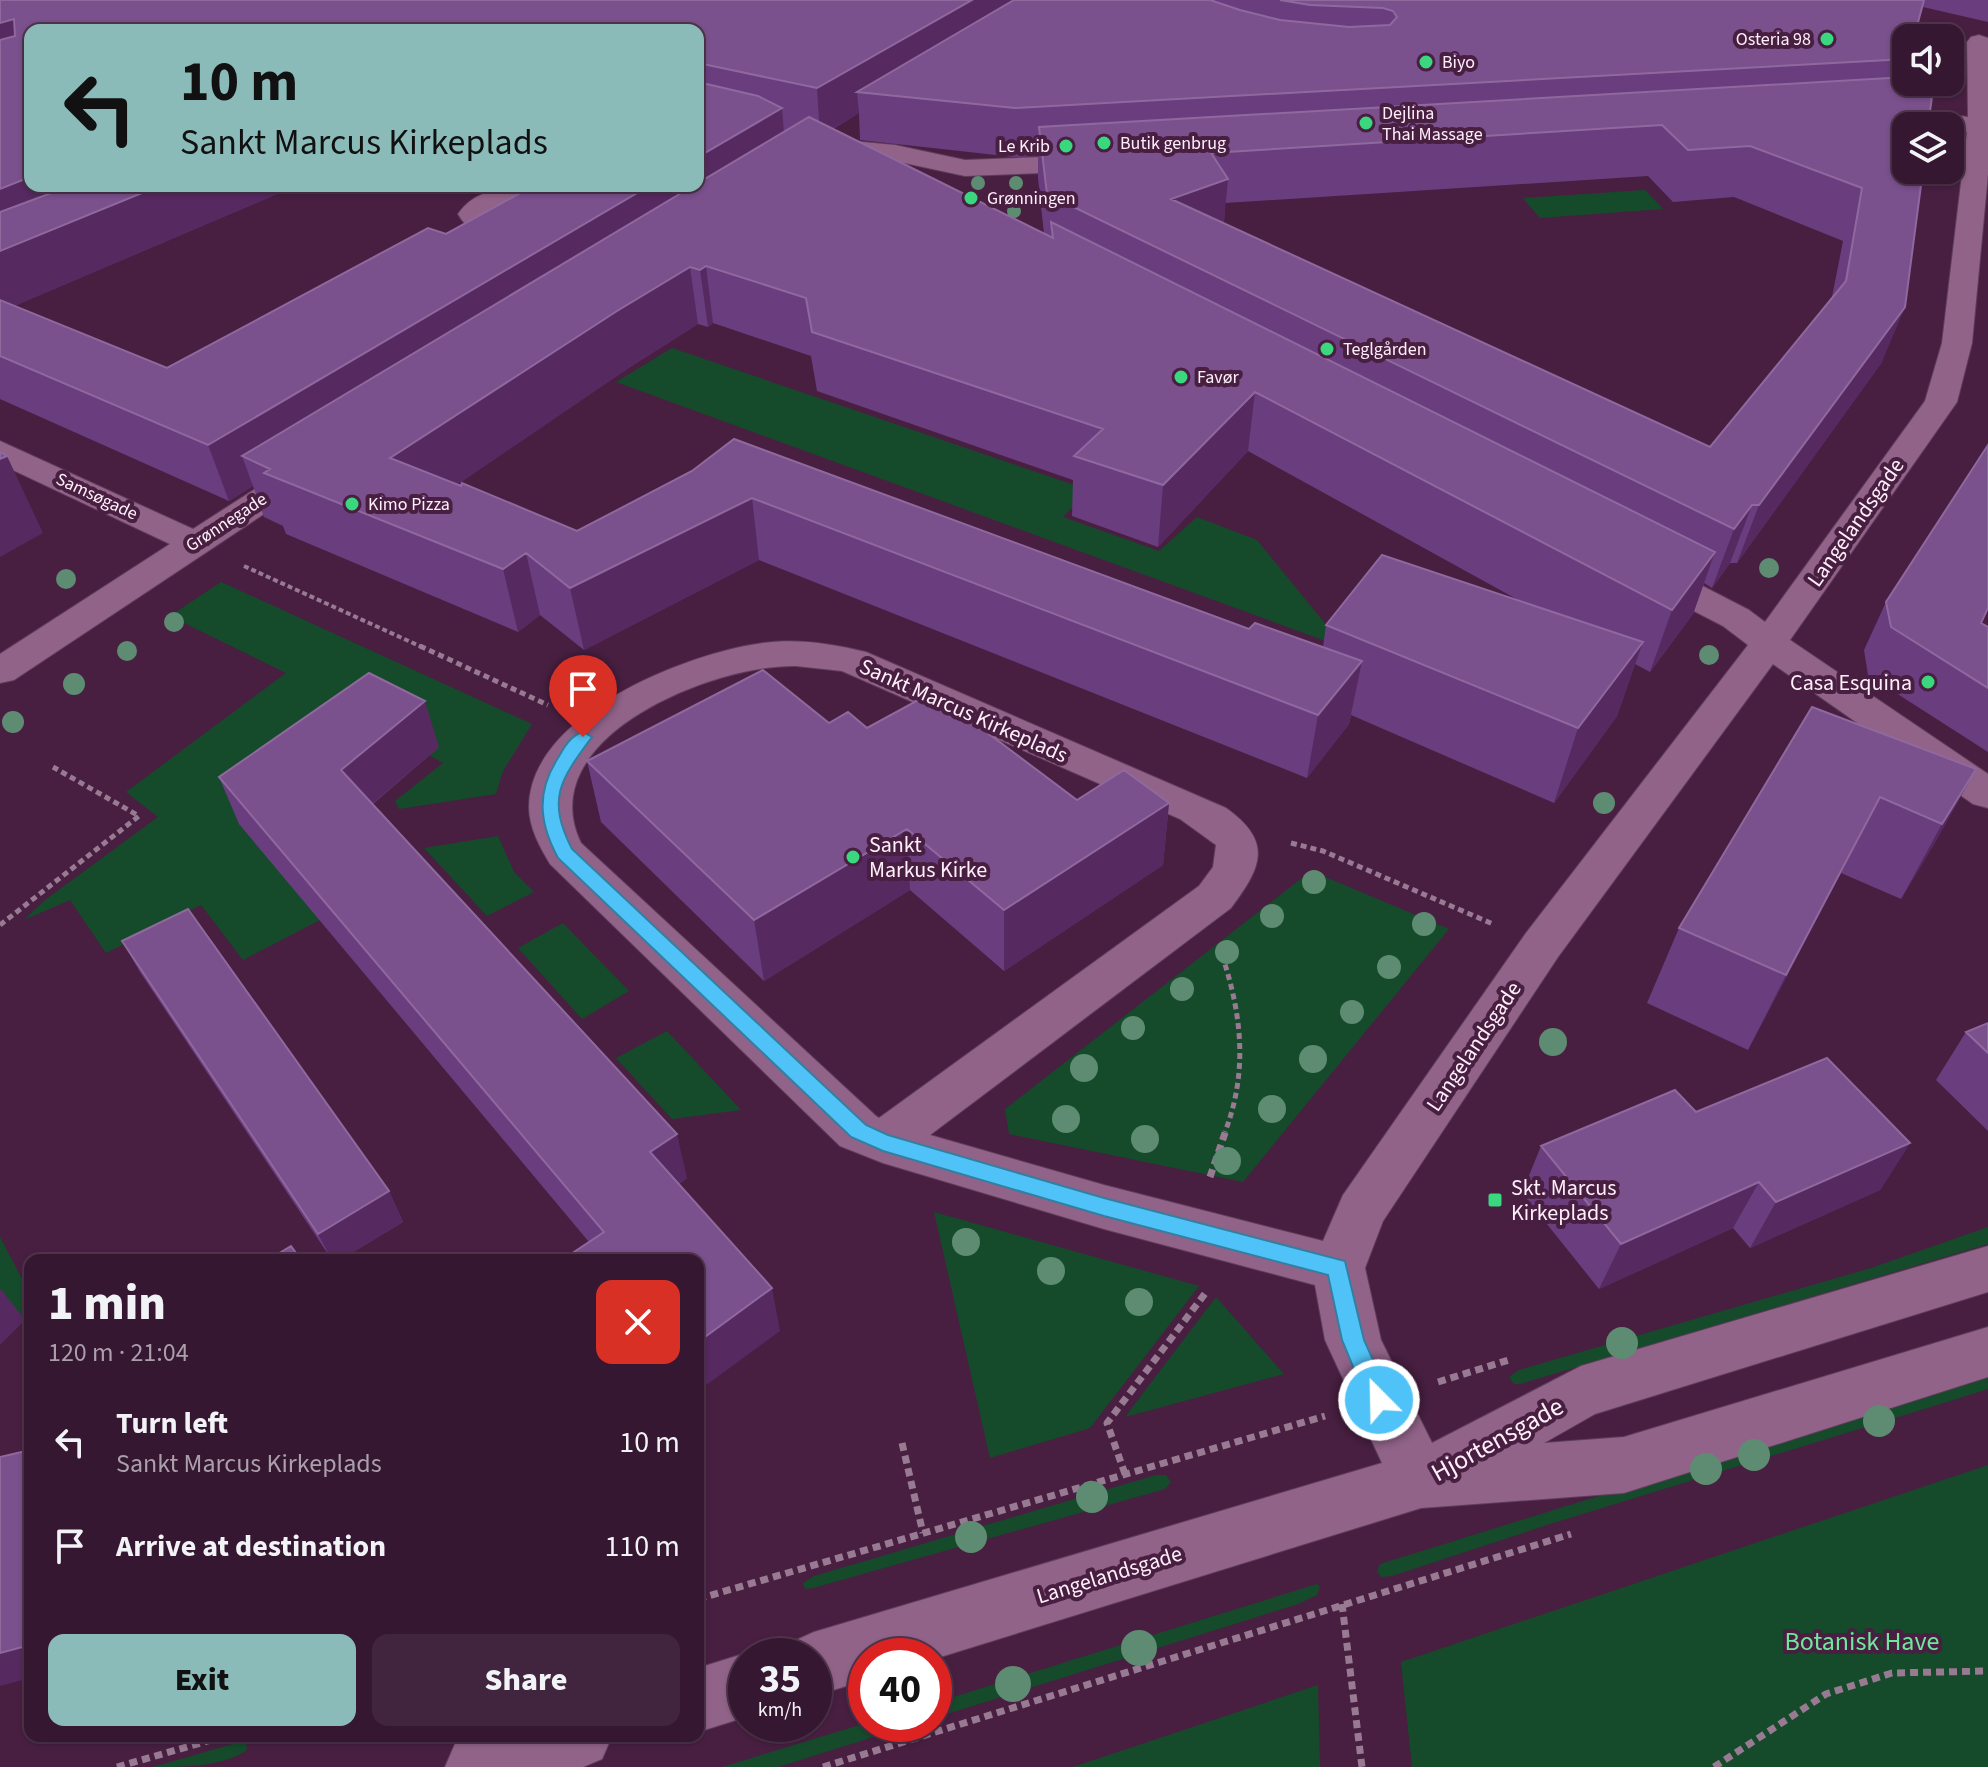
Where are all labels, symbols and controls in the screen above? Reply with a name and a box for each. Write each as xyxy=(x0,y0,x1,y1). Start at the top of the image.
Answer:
map controls xyxy=(1892,24,1964,184)
button: sound xyxy=(1892,24,1964,96)
place label: Osteria 98 xyxy=(1736,27,1811,52)
marker: Osteria 98 xyxy=(1818,30,1836,48)
text: 10 m xyxy=(180,43,298,122)
place label: Biyo xyxy=(1442,50,1475,75)
marker: Biyo xyxy=(1417,53,1435,71)
icon: left xyxy=(48,56,152,160)
place label: Dejlina Thai Massage xyxy=(1382,101,1483,147)
button: layers xyxy=(1892,112,1964,184)
marker: Dejlina Thai Massage xyxy=(1357,114,1375,132)
text: Sankt Marcus Kirkeplads xyxy=(180,117,548,168)
place label: Butik genbrug xyxy=(1120,131,1226,156)
place label: Le Krib xyxy=(998,134,1050,159)
marker: Butik genbrug xyxy=(1095,134,1113,152)
marker: Le Krib xyxy=(1057,137,1075,155)
place label: Grønningen xyxy=(987,186,1076,211)
marker: Grønningen xyxy=(962,189,980,207)
place label: Teglgården xyxy=(1343,337,1427,362)
marker: Teglgården xyxy=(1318,340,1336,358)
place label: Favør xyxy=(1197,365,1239,390)
marker: Favør xyxy=(1172,368,1190,386)
street label: Langelandsgade xyxy=(1800,452,1912,593)
street label: Samsøgade xyxy=(52,467,142,526)
street label: Grønnegade xyxy=(181,487,272,558)
place label: Kimo Pizza xyxy=(368,492,450,517)
marker: Kimo Pizza xyxy=(343,495,361,513)
street label: Sankt Marcus Kirkeplads xyxy=(854,651,1073,771)
pin xyxy=(549,655,617,737)
icon: arrive xyxy=(561,667,605,711)
place label: Casa Esquina xyxy=(1790,667,1912,699)
marker: Casa Esquina xyxy=(1919,673,1937,691)
place label: Sankt Markus Kirke xyxy=(869,829,987,886)
marker: Sankt Markus Kirke xyxy=(844,848,862,866)
street label: Langelandsgade xyxy=(1418,975,1529,1118)
place label: Skt. Marcus Kirkeplads xyxy=(1511,1172,1616,1229)
marker: Skt. Marcus Kirkeplads xyxy=(1486,1191,1504,1209)
text: 1 min xyxy=(48,1270,166,1338)
button: close xyxy=(596,1280,680,1364)
text: 120 m · 21:04 xyxy=(48,1334,189,1371)
position arrow xyxy=(1337,1358,1421,1442)
street label: Hjortensgade xyxy=(1424,1388,1570,1491)
text: Turn left xyxy=(116,1402,228,1445)
icon: left xyxy=(48,1420,92,1464)
text: 10 m xyxy=(619,1421,680,1464)
text: Sankt Marcus Kirkeplads xyxy=(116,1445,382,1482)
icon: arrive xyxy=(48,1524,92,1568)
text: Arrive at destination xyxy=(116,1525,386,1568)
text: 110 m xyxy=(604,1525,680,1568)
street label: Langelandsgade xyxy=(1033,1538,1186,1612)
park label: Botanisk Have xyxy=(1785,1623,1939,1660)
button: Exit xyxy=(48,1634,356,1726)
button: Share xyxy=(372,1634,680,1726)
speed limit sign: 40 xyxy=(848,1638,952,1742)
text: 35 xyxy=(759,1651,801,1708)
text: km/h xyxy=(758,1696,802,1724)

